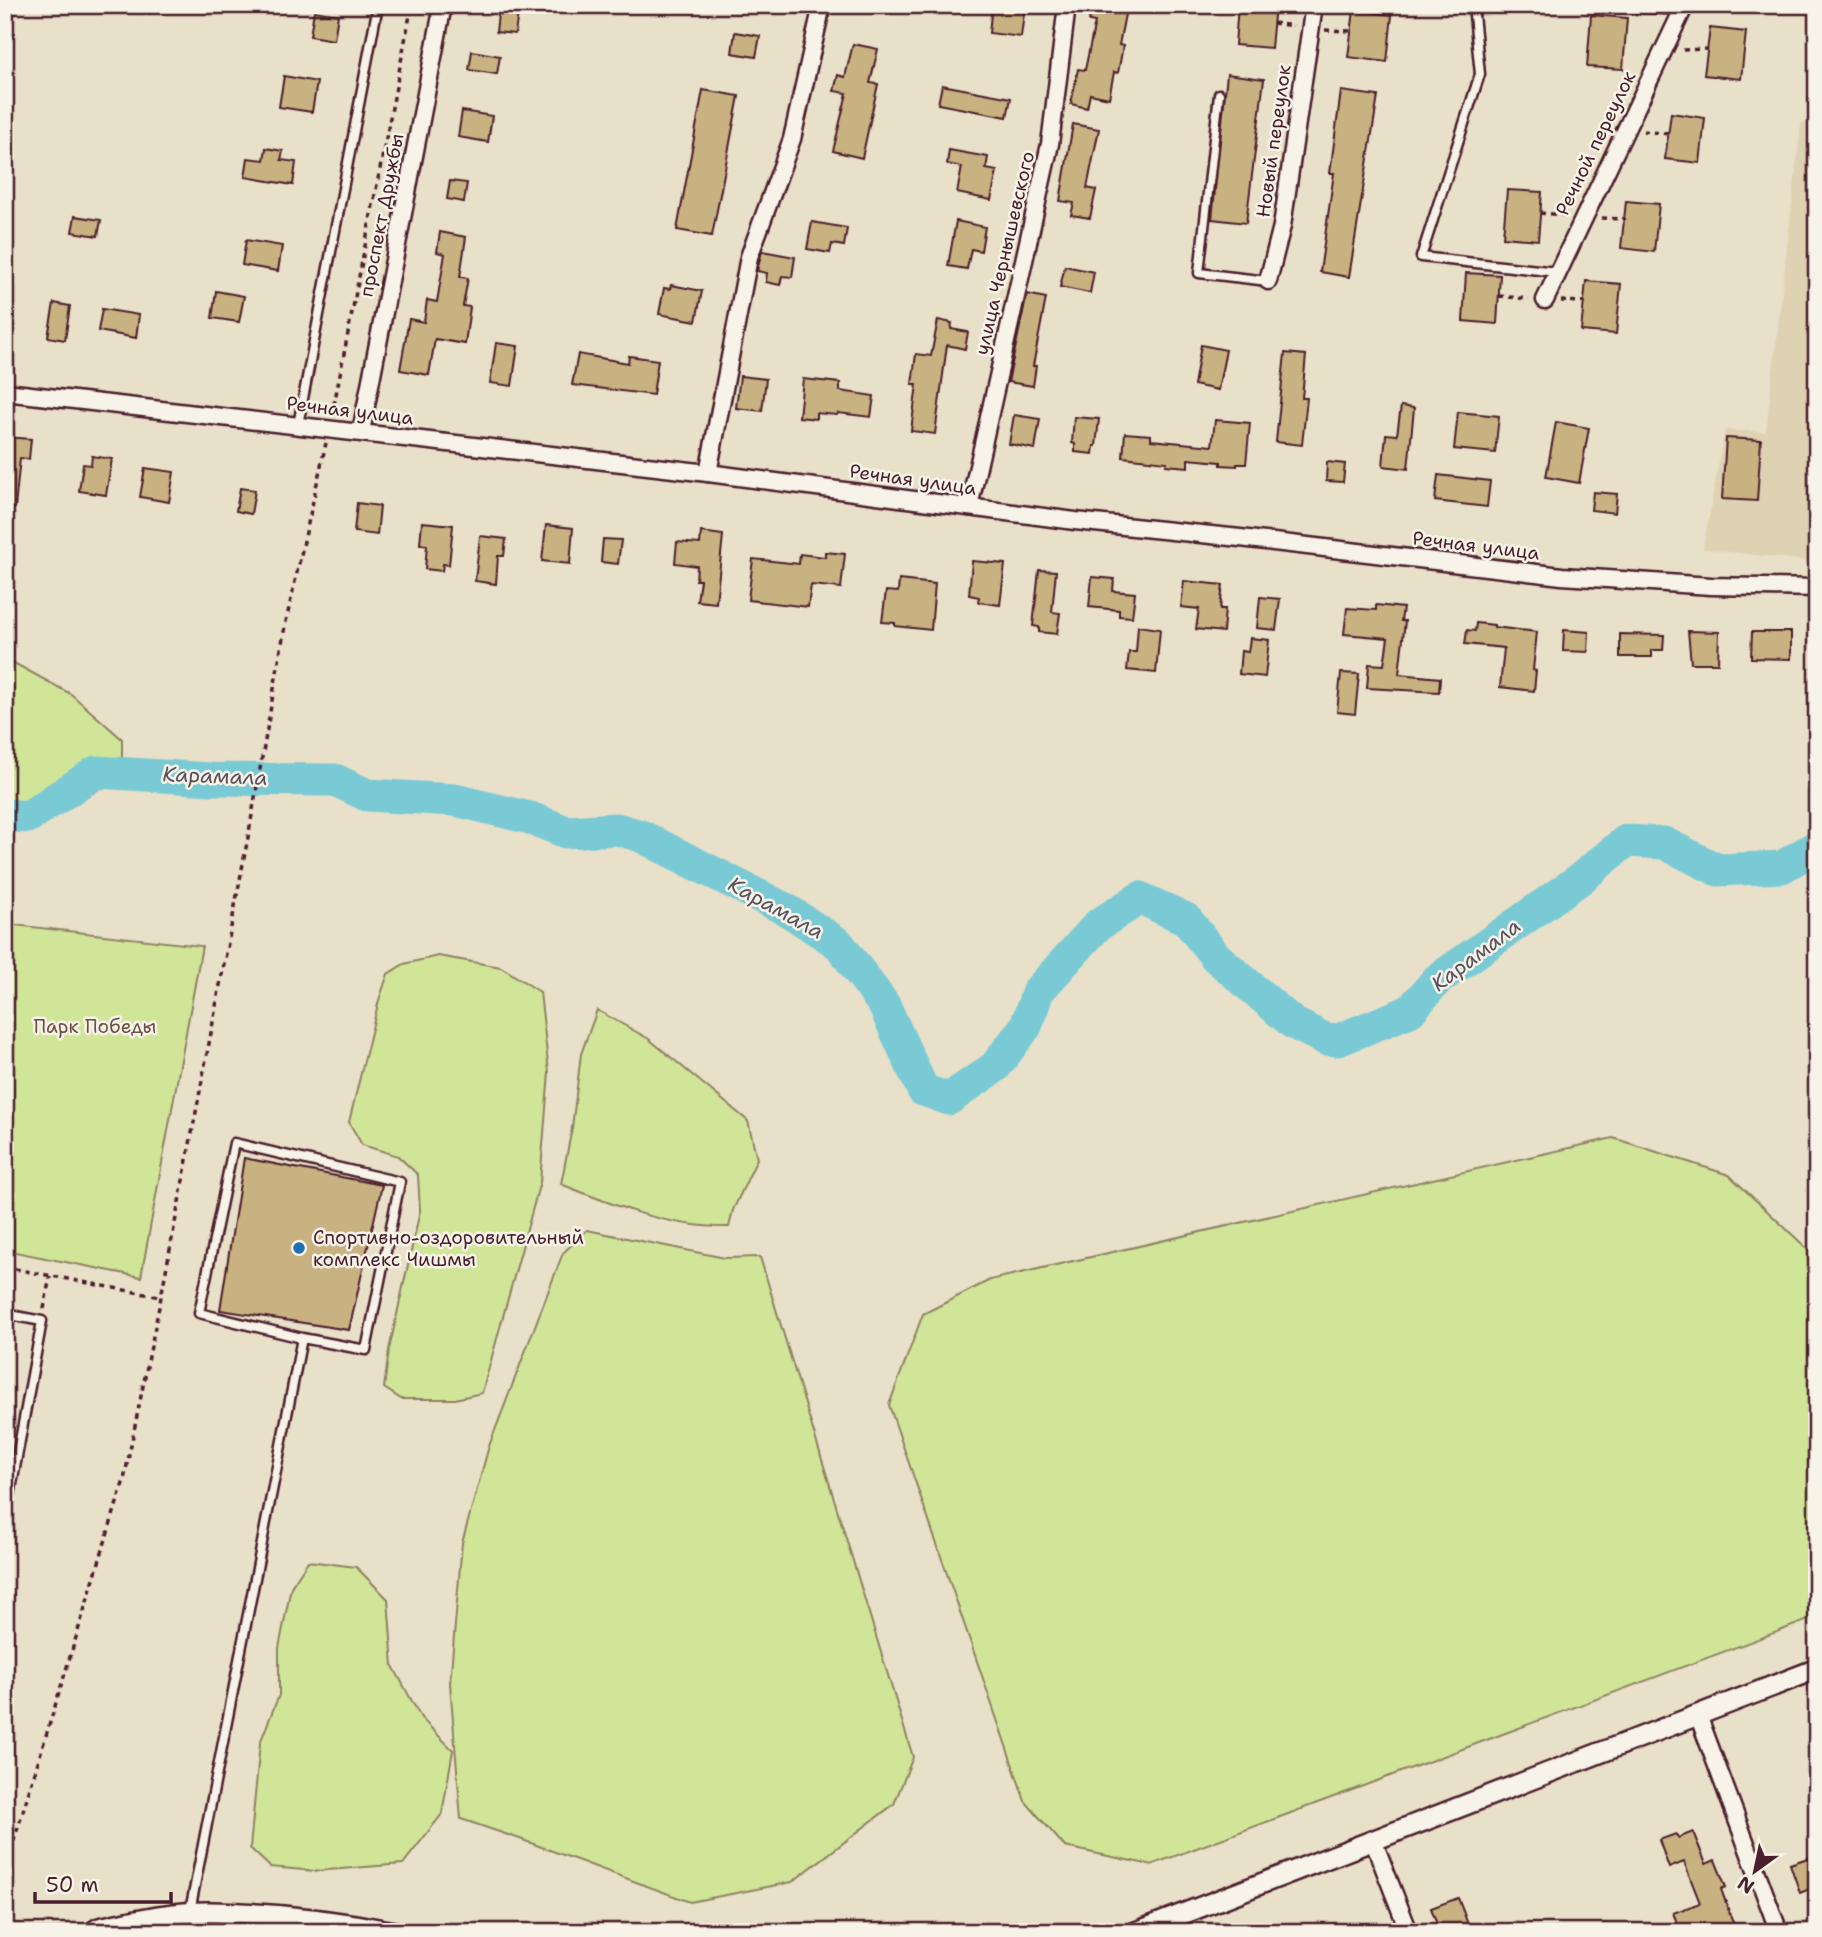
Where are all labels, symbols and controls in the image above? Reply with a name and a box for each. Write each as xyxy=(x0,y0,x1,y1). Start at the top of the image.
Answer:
street label: Новый переулок xyxy=(1250,63,1297,219)
street label: Речной переулок xyxy=(1550,67,1641,220)
street label: проспект Дружбы xyxy=(353,131,410,299)
street label: улица Чернышевского xyxy=(969,149,1040,357)
street label: Речная улица xyxy=(285,390,415,431)
street label: Речная улица xyxy=(848,458,978,501)
street label: Речная улица xyxy=(1411,525,1541,566)
water label: Карамала xyxy=(162,760,268,792)
water label: Карамала xyxy=(723,870,829,946)
water label: Карамала xyxy=(1426,912,1526,998)
park label: Парк Победы xyxy=(34,1014,156,1039)
place label: Спортивно-оздоровительный комплекс Чишмы xyxy=(313,1225,584,1272)
marker: Спортивно-оздоровительный комплекс Чишмы xyxy=(291,1240,307,1256)
north arrow xyxy=(1720,1836,1790,1906)
scale bar xyxy=(35,1860,172,1904)
text: N xyxy=(1733,1870,1759,1899)
text: 50 m xyxy=(46,1871,99,1899)

